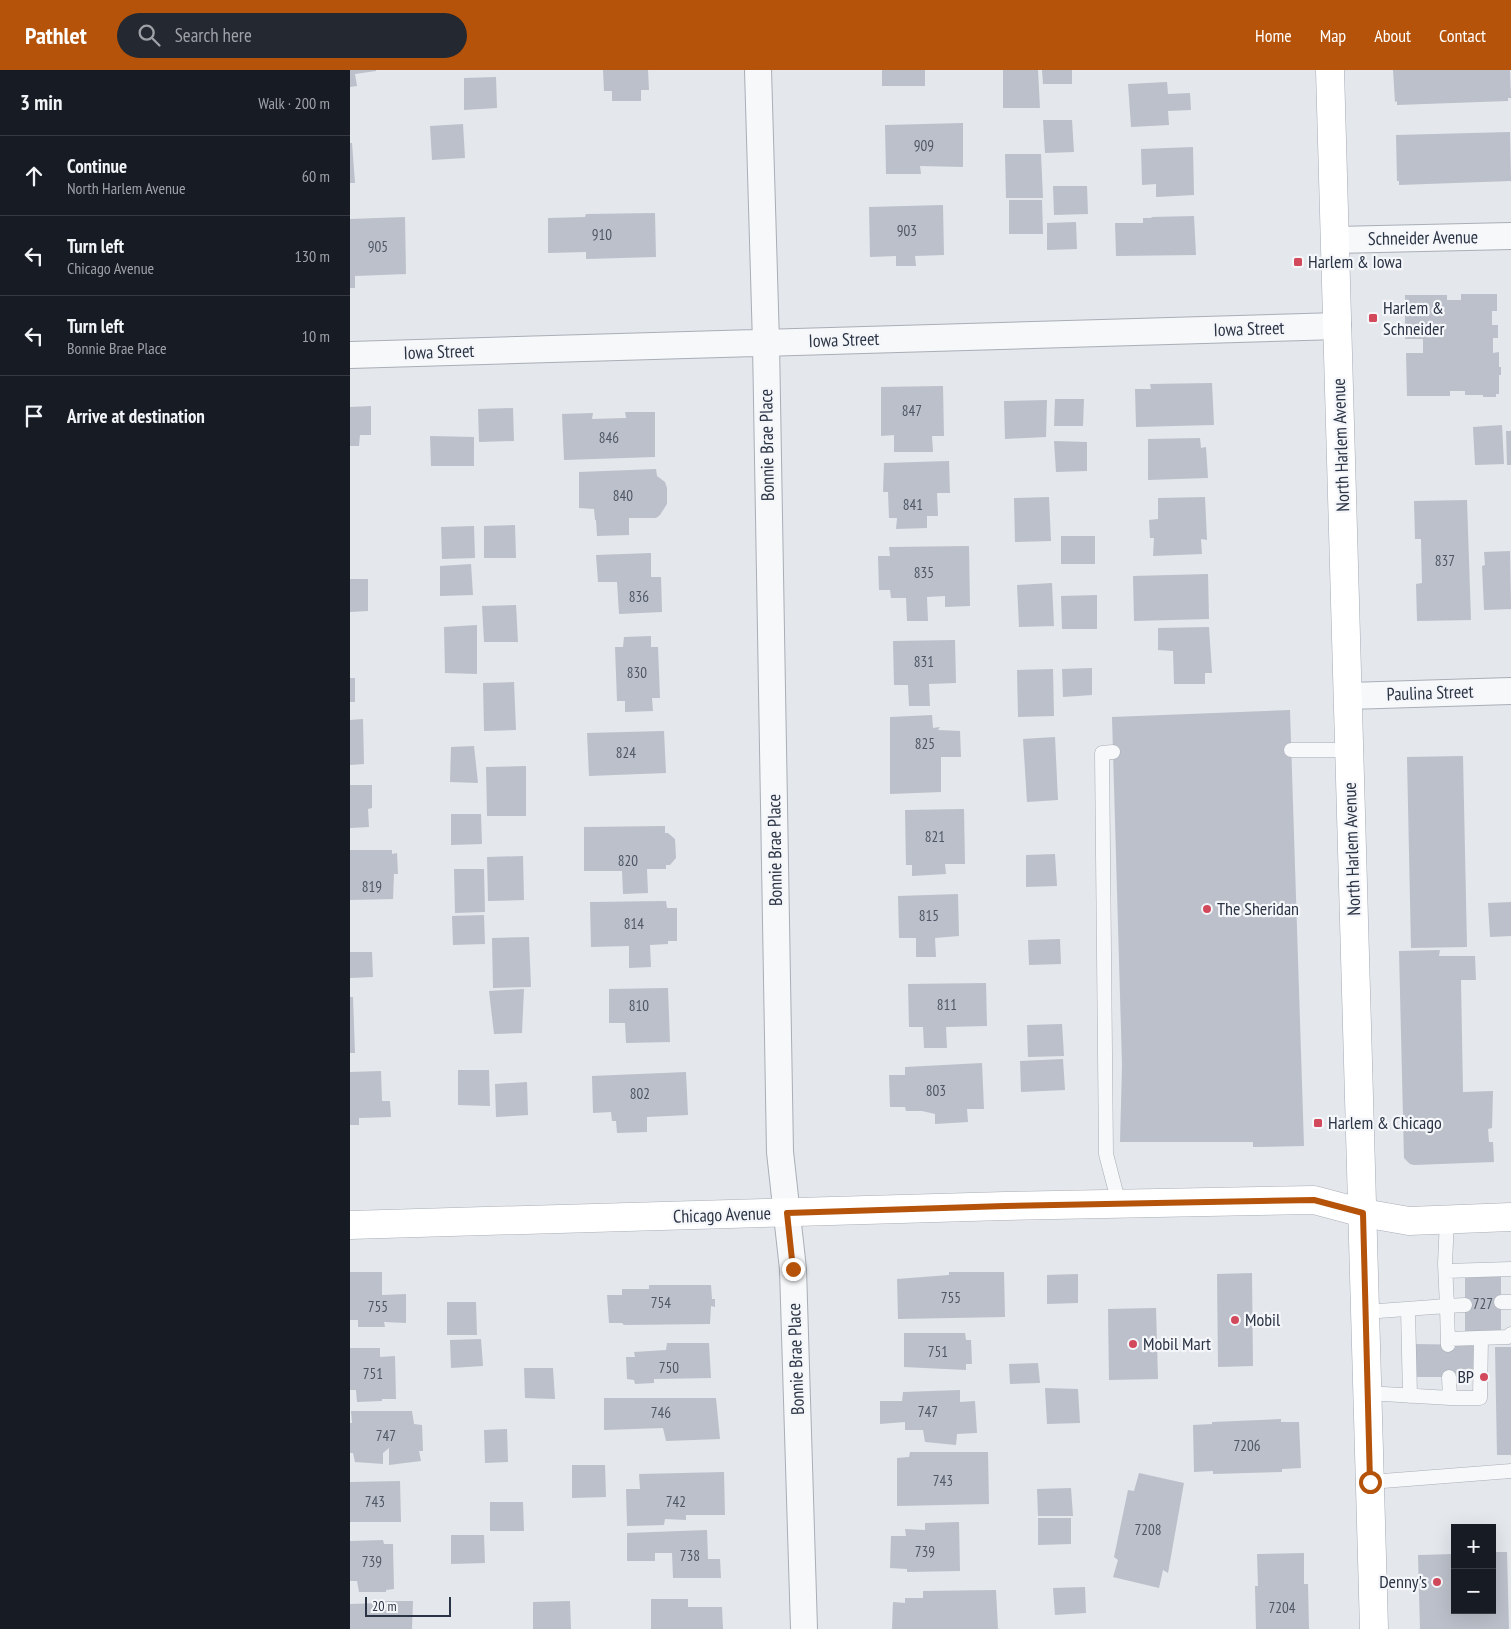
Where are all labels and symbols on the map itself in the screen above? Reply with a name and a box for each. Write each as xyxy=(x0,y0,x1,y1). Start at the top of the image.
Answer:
house number: 909 xyxy=(914,136,934,155)
house number: 903 xyxy=(897,221,917,240)
house number: 910 xyxy=(592,225,612,244)
street label: Schneider Avenue xyxy=(1368,225,1478,250)
house number: 905 xyxy=(368,237,388,256)
place label: Harlem & Iowa xyxy=(1308,250,1402,273)
marker: Harlem & Iowa xyxy=(1292,256,1304,268)
place label: Harlem & Schneider xyxy=(1383,296,1445,340)
marker: Harlem & Schneider xyxy=(1367,312,1379,324)
street label: Iowa Street xyxy=(1213,316,1285,341)
street label: Iowa Street xyxy=(808,327,880,352)
street label: Iowa Street xyxy=(403,339,475,364)
street label: North Harlem Avenue xyxy=(1327,378,1354,512)
street label: Bonnie Brae Place xyxy=(754,389,779,501)
house number: 847 xyxy=(902,401,922,420)
house number: 846 xyxy=(599,428,619,447)
house number: 840 xyxy=(613,486,633,505)
house number: 841 xyxy=(903,495,923,514)
house number: 837 xyxy=(1435,551,1455,570)
house number: 835 xyxy=(914,563,934,582)
house number: 836 xyxy=(629,587,649,606)
house number: 831 xyxy=(914,652,934,671)
house number: 830 xyxy=(627,663,647,682)
street label: Paulina Street xyxy=(1386,679,1474,706)
house number: 825 xyxy=(915,734,935,753)
house number: 824 xyxy=(616,743,636,762)
street label: North Harlem Avenue xyxy=(1338,782,1365,916)
street label: Bonnie Brae Place xyxy=(762,794,787,906)
house number: 821 xyxy=(925,827,945,846)
house number: 820 xyxy=(618,851,638,870)
house number: 819 xyxy=(362,877,382,896)
place label: The Sheridan xyxy=(1217,897,1299,920)
marker: The Sheridan xyxy=(1201,903,1213,915)
house number: 815 xyxy=(919,906,939,925)
house number: 814 xyxy=(624,914,644,933)
house number: 811 xyxy=(937,995,957,1014)
house number: 810 xyxy=(629,996,649,1015)
house number: 803 xyxy=(926,1081,946,1100)
house number: 802 xyxy=(630,1084,650,1103)
place label: Harlem & Chicago xyxy=(1328,1111,1442,1134)
marker: Harlem & Chicago xyxy=(1312,1117,1324,1129)
street label: Chicago Avenue xyxy=(673,1201,771,1228)
route end xyxy=(782,1258,805,1281)
house number: 755 xyxy=(941,1288,961,1307)
house number: 754 xyxy=(651,1293,671,1312)
house number: 727 xyxy=(1473,1294,1493,1313)
house number: 755 xyxy=(368,1297,388,1316)
street label: Bonnie Brae Place xyxy=(782,1303,809,1415)
place label: Mobil xyxy=(1245,1308,1281,1331)
marker: Mobil xyxy=(1229,1314,1241,1326)
place label: Mobil Mart xyxy=(1143,1332,1211,1355)
marker: Mobil Mart xyxy=(1127,1338,1139,1350)
house number: 751 xyxy=(928,1342,948,1361)
house number: 750 xyxy=(659,1358,679,1377)
house number: 751 xyxy=(363,1364,383,1383)
place label: BP xyxy=(1457,1365,1474,1388)
marker: BP xyxy=(1478,1371,1490,1383)
house number: 747 xyxy=(918,1402,938,1421)
house number: 746 xyxy=(651,1403,671,1422)
house number: 747 xyxy=(376,1426,396,1445)
house number: 7206 xyxy=(1233,1436,1261,1455)
house number: 743 xyxy=(933,1471,953,1490)
route start xyxy=(1359,1471,1382,1494)
house number: 743 xyxy=(365,1492,385,1511)
house number: 742 xyxy=(666,1492,686,1511)
house number: 7208 xyxy=(1134,1520,1162,1539)
house number: 739 xyxy=(915,1542,935,1561)
house number: 738 xyxy=(680,1546,700,1565)
house number: 739 xyxy=(362,1552,382,1571)
place label: Denny's xyxy=(1379,1570,1427,1593)
marker: Denny's xyxy=(1431,1576,1443,1588)
scale bar xyxy=(365,1594,451,1617)
house number: 7204 xyxy=(1268,1598,1296,1617)

